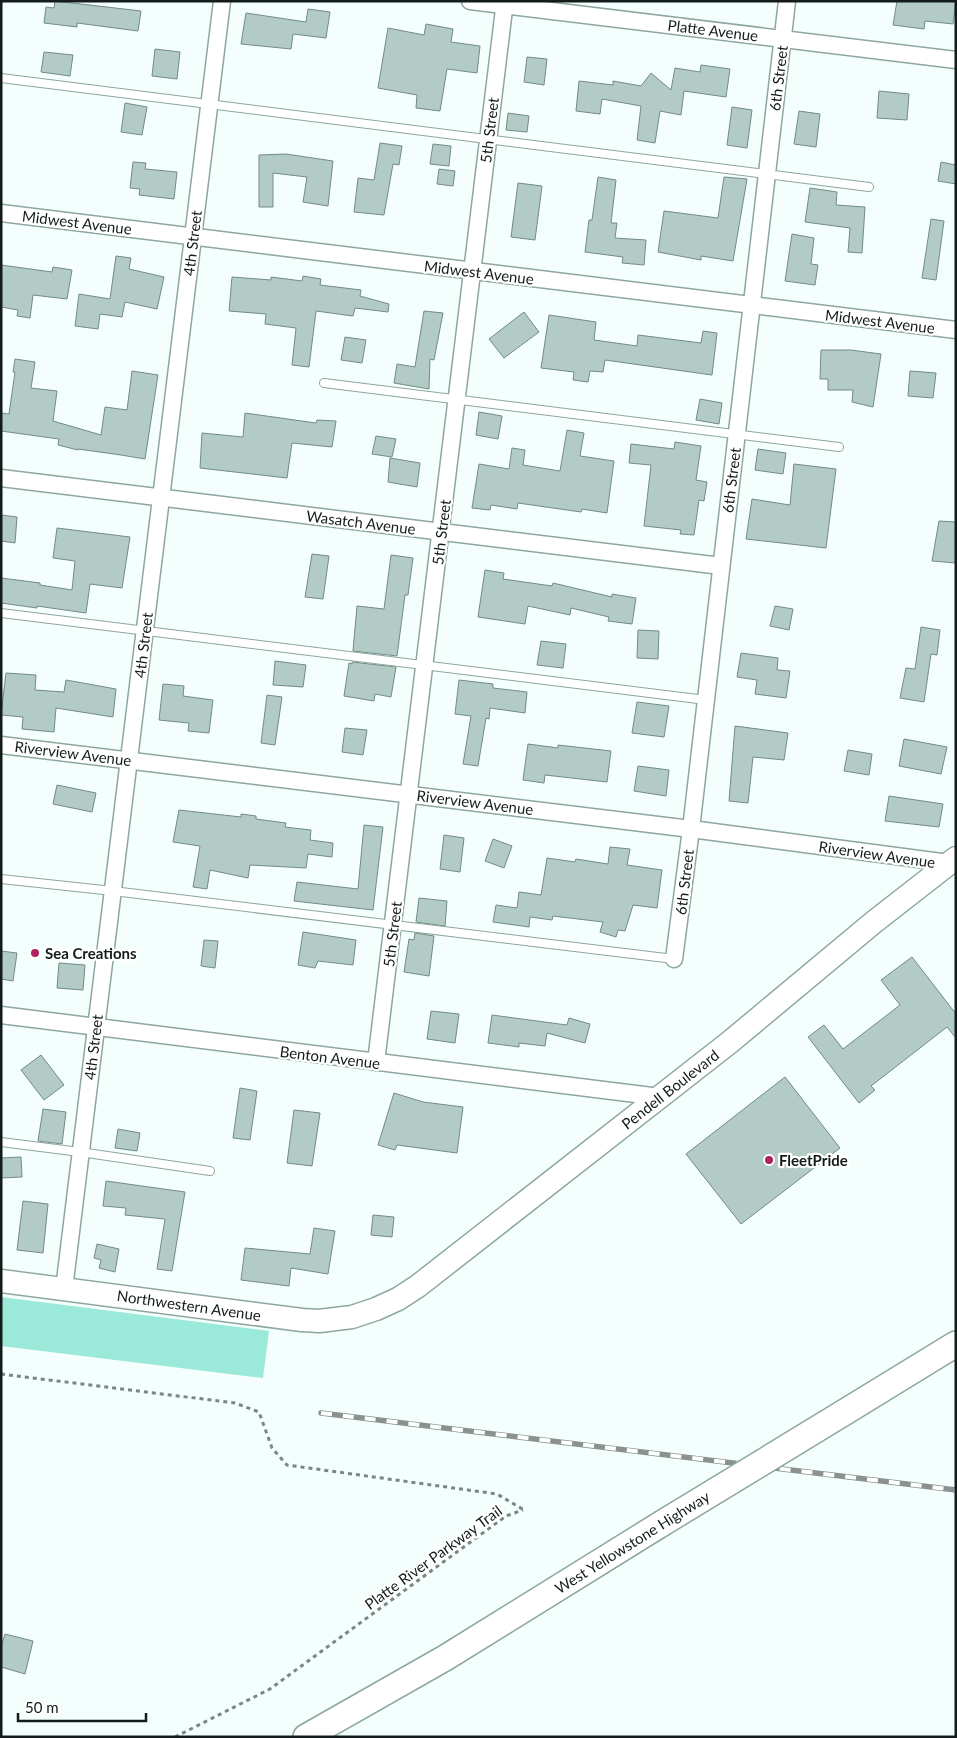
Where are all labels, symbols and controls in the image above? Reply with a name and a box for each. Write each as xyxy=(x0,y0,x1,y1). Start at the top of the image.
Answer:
street label: Platte Avenue xyxy=(667,16,759,44)
street label: 6th Street xyxy=(765,44,791,112)
street label: 5th Street xyxy=(476,96,502,164)
street label: Midwest Avenue xyxy=(21,206,133,238)
street label: 4th Street xyxy=(179,209,205,277)
street label: Midwest Avenue xyxy=(423,256,535,288)
street label: Midwest Avenue xyxy=(824,305,936,337)
street label: 6th Street xyxy=(718,446,744,514)
street label: 5th Street xyxy=(428,498,454,566)
street label: Wasatch Avenue xyxy=(305,506,417,538)
street label: 4th Street xyxy=(130,611,156,679)
street label: Riverview Avenue xyxy=(14,737,132,769)
street label: Riverview Avenue xyxy=(416,786,534,818)
street label: Riverview Avenue xyxy=(818,837,936,871)
street label: 6th Street xyxy=(671,848,697,916)
street label: 5th Street xyxy=(379,900,405,968)
place label: Sea Creations xyxy=(45,944,137,962)
marker: Sea Creations xyxy=(29,947,41,959)
street label: 4th Street xyxy=(80,1013,106,1081)
street label: Benton Avenue xyxy=(279,1042,381,1072)
street label: Pendell Boulevard xyxy=(618,1045,722,1133)
place label: FleetPride xyxy=(779,1151,848,1169)
marker: FleetPride xyxy=(763,1154,775,1166)
street label: Northwestern Avenue xyxy=(116,1286,262,1324)
street label: West Yellowstone Highway xyxy=(551,1487,713,1597)
street label: Platte River Parkway Trail xyxy=(361,1501,505,1613)
scale bar xyxy=(18,1690,145,1722)
text: 50 m xyxy=(25,1698,59,1716)

